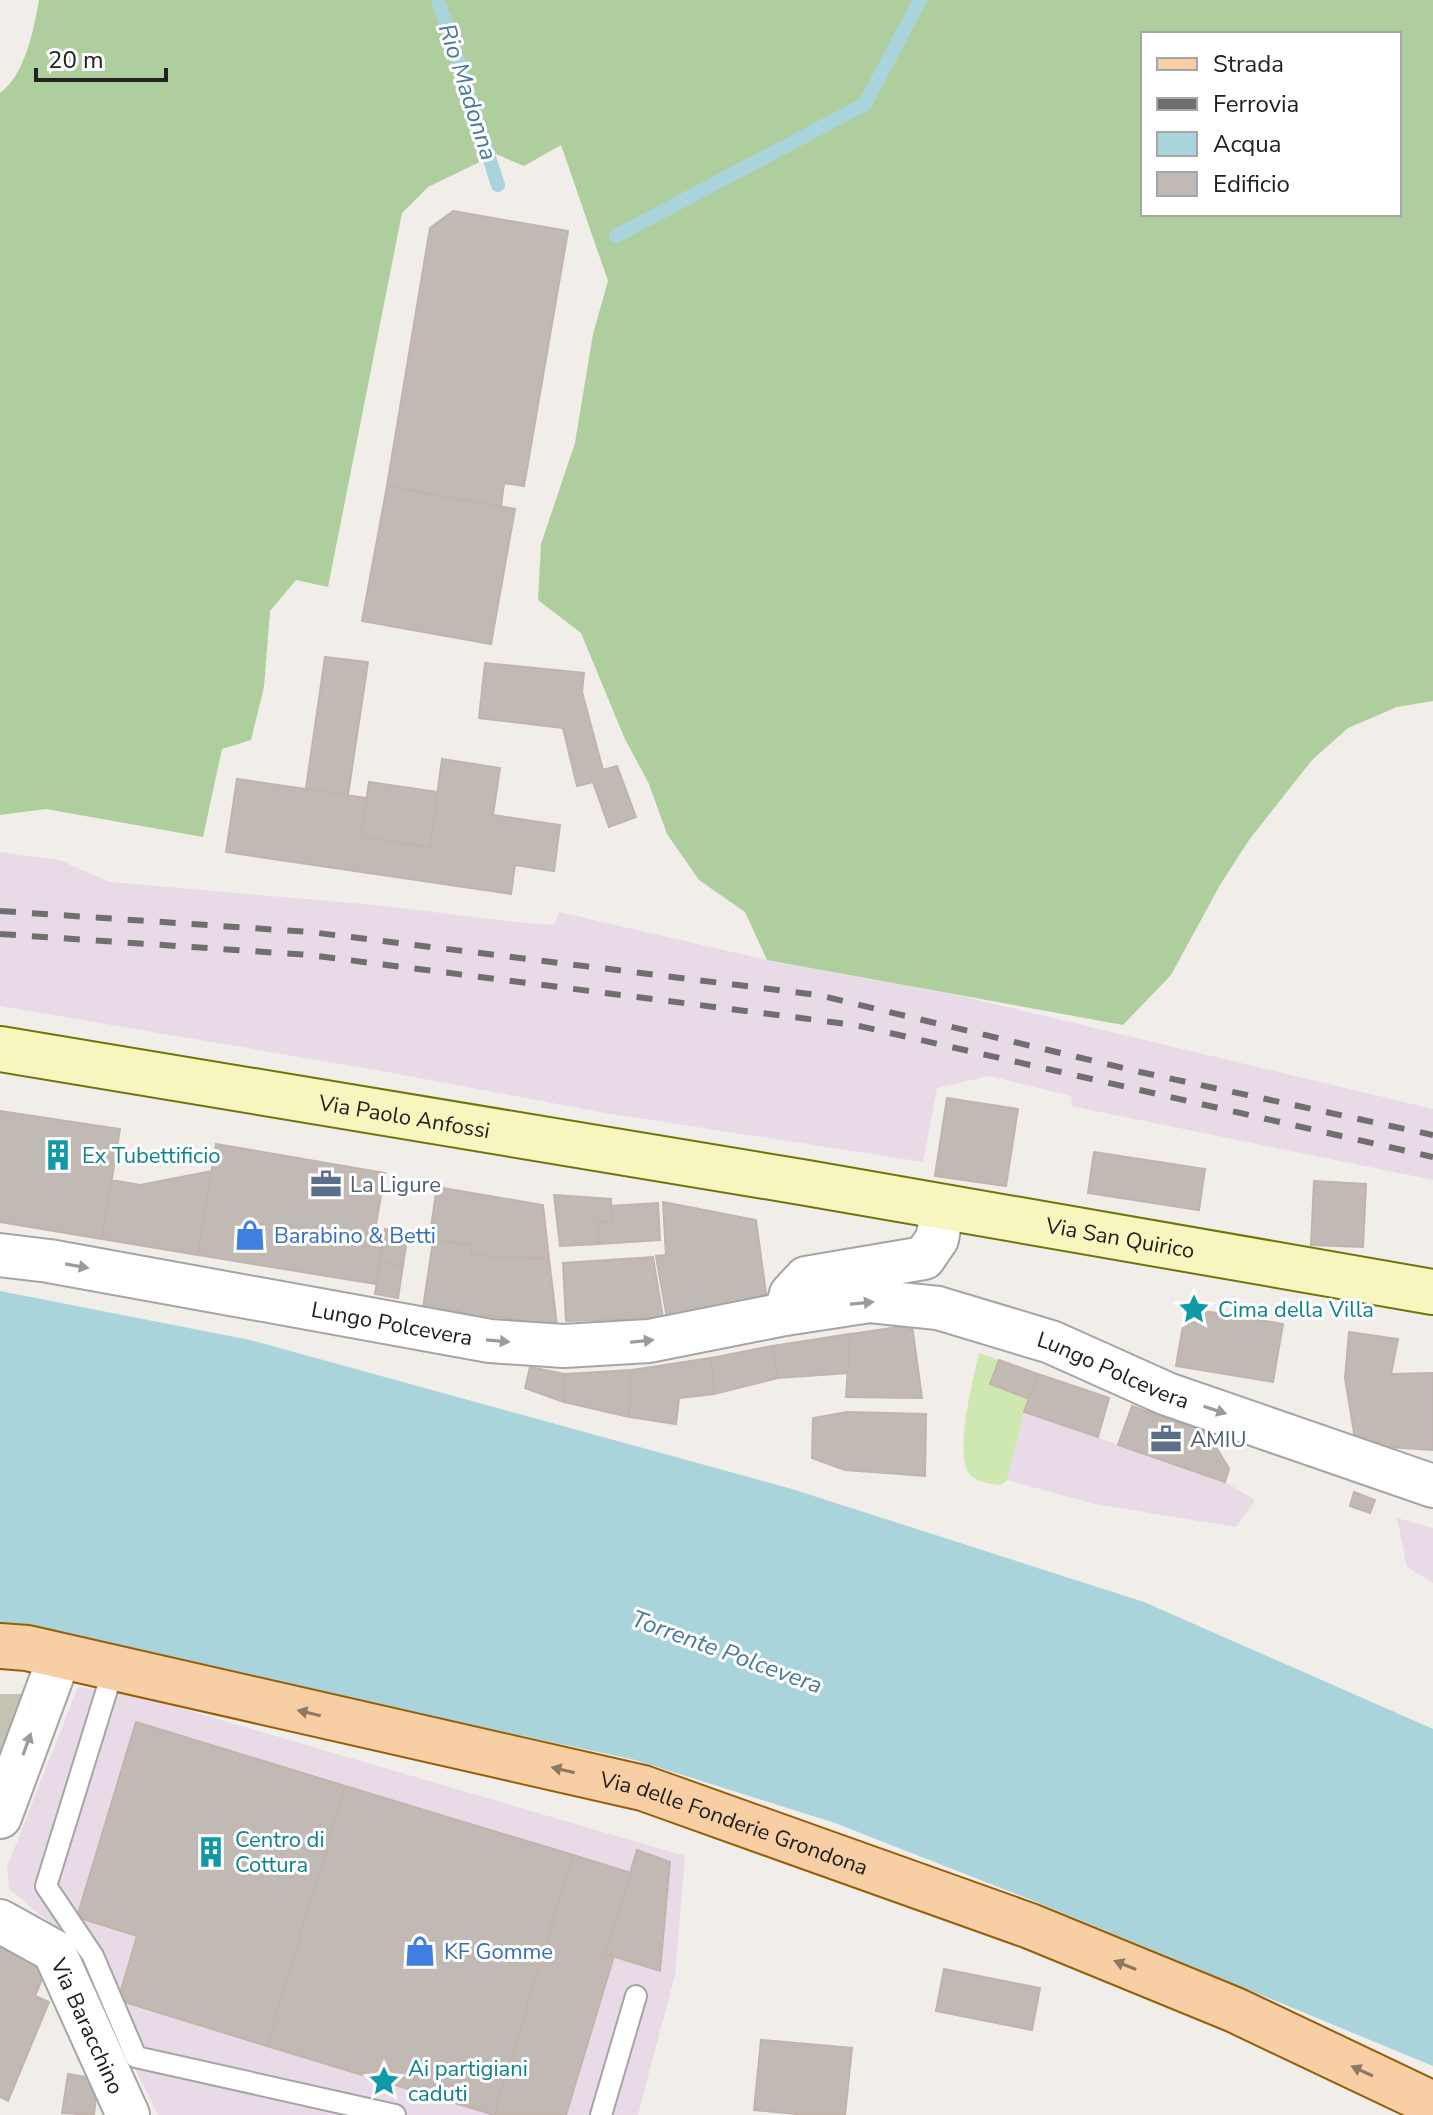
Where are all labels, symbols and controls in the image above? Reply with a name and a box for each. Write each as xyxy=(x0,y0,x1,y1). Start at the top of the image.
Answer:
water label: Rio Madonna xyxy=(431,20,505,164)
scale bar xyxy=(36,32,166,82)
legend xyxy=(1141,32,1401,216)
text: 20 m xyxy=(48,44,104,76)
text: Strada xyxy=(1213,48,1284,80)
text: Ferrovia xyxy=(1213,88,1299,120)
text: Acqua xyxy=(1213,128,1281,160)
text: Edificio xyxy=(1213,168,1290,200)
street label: Via Paolo Anfossi xyxy=(315,1088,492,1146)
building icon: Ex Tubettificio xyxy=(41,1138,75,1172)
place label: Ex Tubettificio xyxy=(82,1141,221,1171)
office icon: La Ligure xyxy=(309,1167,343,1201)
place label: La Ligure xyxy=(350,1170,441,1200)
street label: Via San Quirico xyxy=(1042,1211,1197,1266)
shop icon: Barabino & Betti xyxy=(233,1218,267,1252)
place label: Barabino & Betti xyxy=(274,1221,436,1251)
one-way arrow xyxy=(65,1260,90,1272)
place icon: Cima della Villa xyxy=(1177,1292,1211,1326)
street label: Lungo Polcevera xyxy=(309,1295,475,1354)
place label: Cima della Villa xyxy=(1218,1295,1374,1325)
one-way arrow xyxy=(850,1296,875,1309)
street label: Lungo Polcevera xyxy=(1033,1325,1193,1417)
one-way arrow xyxy=(630,1334,655,1347)
one-way arrow xyxy=(486,1335,511,1348)
one-way arrow xyxy=(1203,1404,1227,1416)
office icon: AMIU xyxy=(1149,1422,1183,1456)
place label: AMIU xyxy=(1190,1425,1247,1455)
water label: Torrente Polcevera xyxy=(627,1603,827,1701)
one-way arrow xyxy=(296,1706,321,1719)
one-way arrow xyxy=(21,1732,34,1756)
one-way arrow xyxy=(550,1763,575,1776)
street label: Via delle Fonderie Grondona xyxy=(596,1764,872,1883)
place label: Centro di Cottura xyxy=(235,1825,325,1880)
building icon: Centro di Cottura xyxy=(194,1835,228,1869)
shop icon: KF Gomme xyxy=(403,1934,437,1968)
place label: KF Gomme xyxy=(444,1937,553,1967)
street label: Via Baracchino xyxy=(43,1953,131,2099)
one-way arrow xyxy=(1113,1959,1137,1972)
place label: Ai partigiani caduti xyxy=(408,2054,528,2109)
place icon: Ai partigiani caduti xyxy=(367,2064,401,2098)
one-way arrow xyxy=(1351,2064,1374,2078)

